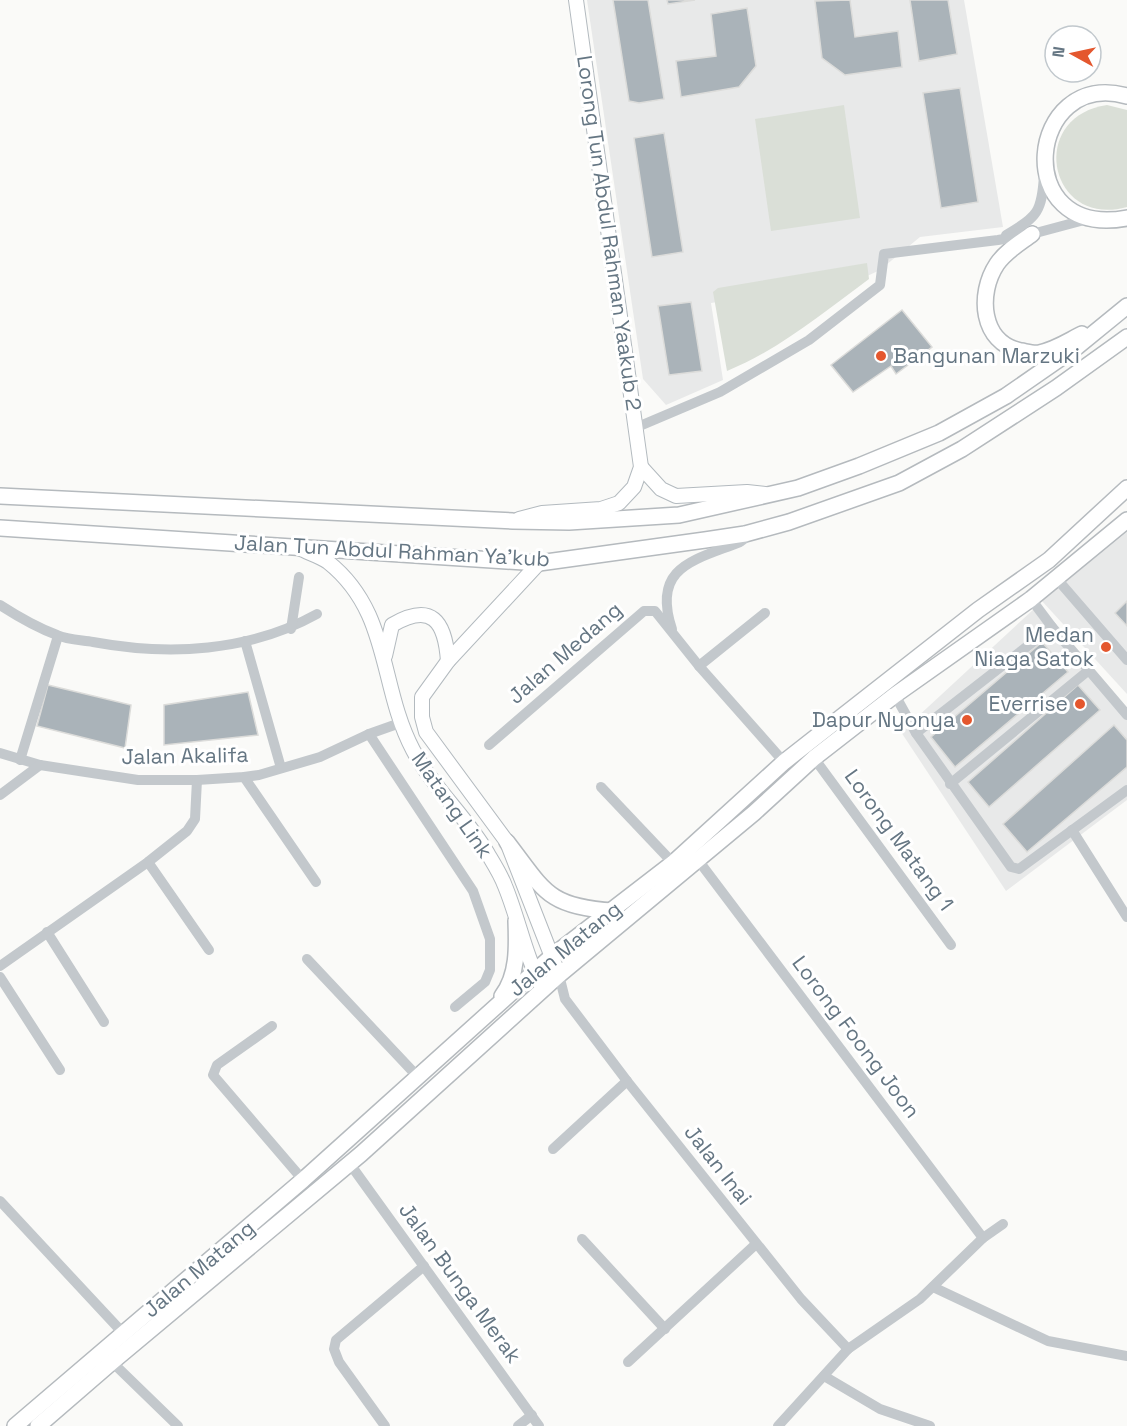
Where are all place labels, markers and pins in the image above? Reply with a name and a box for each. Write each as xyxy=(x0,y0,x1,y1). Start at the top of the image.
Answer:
place label: Bangunan Marzuki xyxy=(893,342,1080,369)
marker: Bangunan Marzuki xyxy=(874,349,888,363)
place label: Medan Niaga Satok xyxy=(974,621,1094,672)
marker: Medan Niaga Satok xyxy=(1099,640,1113,654)
place label: Everrise xyxy=(988,690,1068,717)
marker: Everrise xyxy=(1073,697,1087,711)
place label: Dapur Nyonya xyxy=(812,706,955,733)
marker: Dapur Nyonya xyxy=(960,713,974,727)

